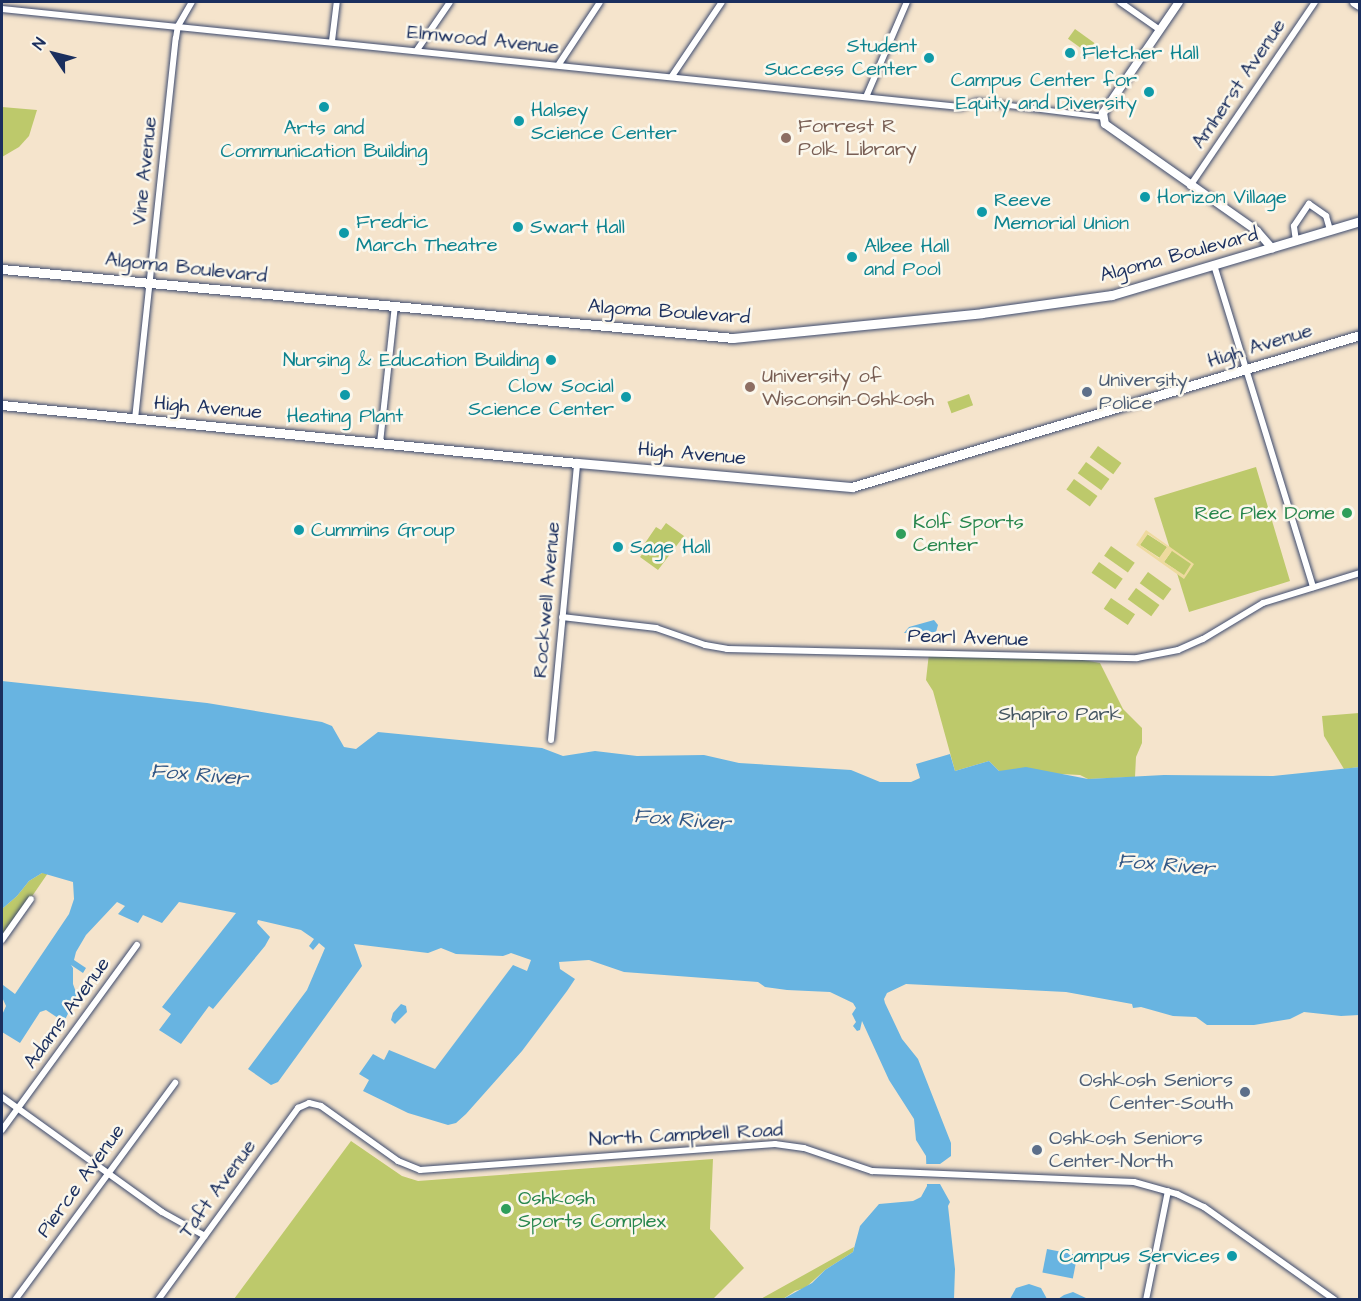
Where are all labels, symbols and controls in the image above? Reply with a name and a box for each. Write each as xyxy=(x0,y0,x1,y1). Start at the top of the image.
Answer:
street label: Amherst Avenue xyxy=(1187,15,1291,153)
street label: Elmwood Avenue xyxy=(406,20,560,60)
north arrow xyxy=(24,24,84,84)
text: N xyxy=(27,33,51,54)
place label: Student Success Center xyxy=(765,34,917,81)
place label: Fletcher Hall xyxy=(1082,41,1199,65)
marker: Fletcher Hall xyxy=(1063,46,1077,60)
marker: Student Success Center xyxy=(922,51,936,65)
place label: Campus Center for Equity and Diversity xyxy=(951,68,1137,115)
marker: Campus Center for Equity and Diversity xyxy=(1142,85,1156,99)
place label: Halsey Science Center xyxy=(531,98,677,145)
marker: Arts and Communication Building xyxy=(317,100,331,114)
marker: Halsey Science Center xyxy=(512,114,526,128)
place label: Forrest R Polk Library xyxy=(798,114,917,161)
street label: Vine Avenue xyxy=(127,115,163,227)
place label: Arts and Communication Building xyxy=(220,116,428,163)
marker: Forrest R Polk Library xyxy=(779,131,793,145)
place label: Horizon Village xyxy=(1157,185,1287,209)
place label: Reeve Memorial Union xyxy=(994,189,1129,236)
marker: Horizon Village xyxy=(1138,190,1152,204)
marker: Reeve Memorial Union xyxy=(975,205,989,219)
place label: Fredric March Theatre xyxy=(356,210,498,257)
place label: Swart Hall xyxy=(530,215,625,239)
marker: Swart Hall xyxy=(511,220,525,234)
street label: Algoma Boulevard xyxy=(1097,222,1261,288)
marker: Fredric March Theatre xyxy=(337,226,351,240)
place label: Albee Hall and Pool xyxy=(864,234,949,281)
street label: Algoma Boulevard xyxy=(104,248,268,288)
marker: Albee Hall and Pool xyxy=(845,250,859,264)
street label: Algoma Boulevard xyxy=(587,294,751,330)
street label: High Avenue xyxy=(1205,319,1315,373)
place label: Nursing & Education Building xyxy=(283,348,539,372)
marker: Nursing & Education Building xyxy=(544,353,558,367)
place label: University of Wisconsin-Oshkosh xyxy=(762,364,934,411)
place label: University Police xyxy=(1099,368,1188,415)
place label: Clow Social Science Center xyxy=(468,374,614,421)
marker: University of Wisconsin-Oshkosh xyxy=(743,380,757,394)
marker: University Police xyxy=(1080,385,1094,399)
marker: Heating Plant xyxy=(338,388,352,402)
marker: Clow Social Science Center xyxy=(619,390,633,404)
street label: High Avenue xyxy=(153,391,263,425)
place label: Heating Plant xyxy=(287,404,403,428)
street label: High Avenue xyxy=(637,437,747,471)
place label: Rec Plex Dome xyxy=(1195,501,1335,525)
marker: Rec Plex Dome xyxy=(1340,506,1354,520)
place label: Kolf Sports Center xyxy=(913,510,1024,557)
place label: Cummins Group xyxy=(311,518,455,542)
street label: Rockwell Avenue xyxy=(528,521,566,679)
marker: Cummins Group xyxy=(292,523,306,537)
marker: Kolf Sports Center xyxy=(894,527,908,541)
place label: Sage Hall xyxy=(630,535,711,559)
marker: Sage Hall xyxy=(611,540,625,554)
street label: Pearl Avenue xyxy=(907,624,1029,652)
park label: Shapiro Park xyxy=(998,702,1122,726)
water label: Fox River xyxy=(150,758,248,792)
water label: Fox River xyxy=(633,803,731,837)
water label: Fox River xyxy=(1117,848,1215,882)
street label: Adams Avenue xyxy=(19,953,115,1073)
place label: Oshkosh Seniors Center-South xyxy=(1079,1068,1233,1115)
marker: Oshkosh Seniors Center-South xyxy=(1238,1085,1252,1099)
street label: North Campbell Road xyxy=(588,1118,784,1152)
street label: Pierce Avenue xyxy=(32,1120,130,1242)
place label: Oshkosh Seniors Center-North xyxy=(1049,1126,1203,1173)
street label: Taft Avenue xyxy=(174,1135,262,1243)
marker: Oshkosh Seniors Center-North xyxy=(1030,1143,1044,1157)
place label: Oshkosh Sports Complex xyxy=(518,1186,666,1233)
marker: Oshkosh Sports Complex xyxy=(499,1202,513,1216)
place label: Campus Services xyxy=(1059,1244,1220,1268)
marker: Campus Services xyxy=(1225,1249,1239,1263)

